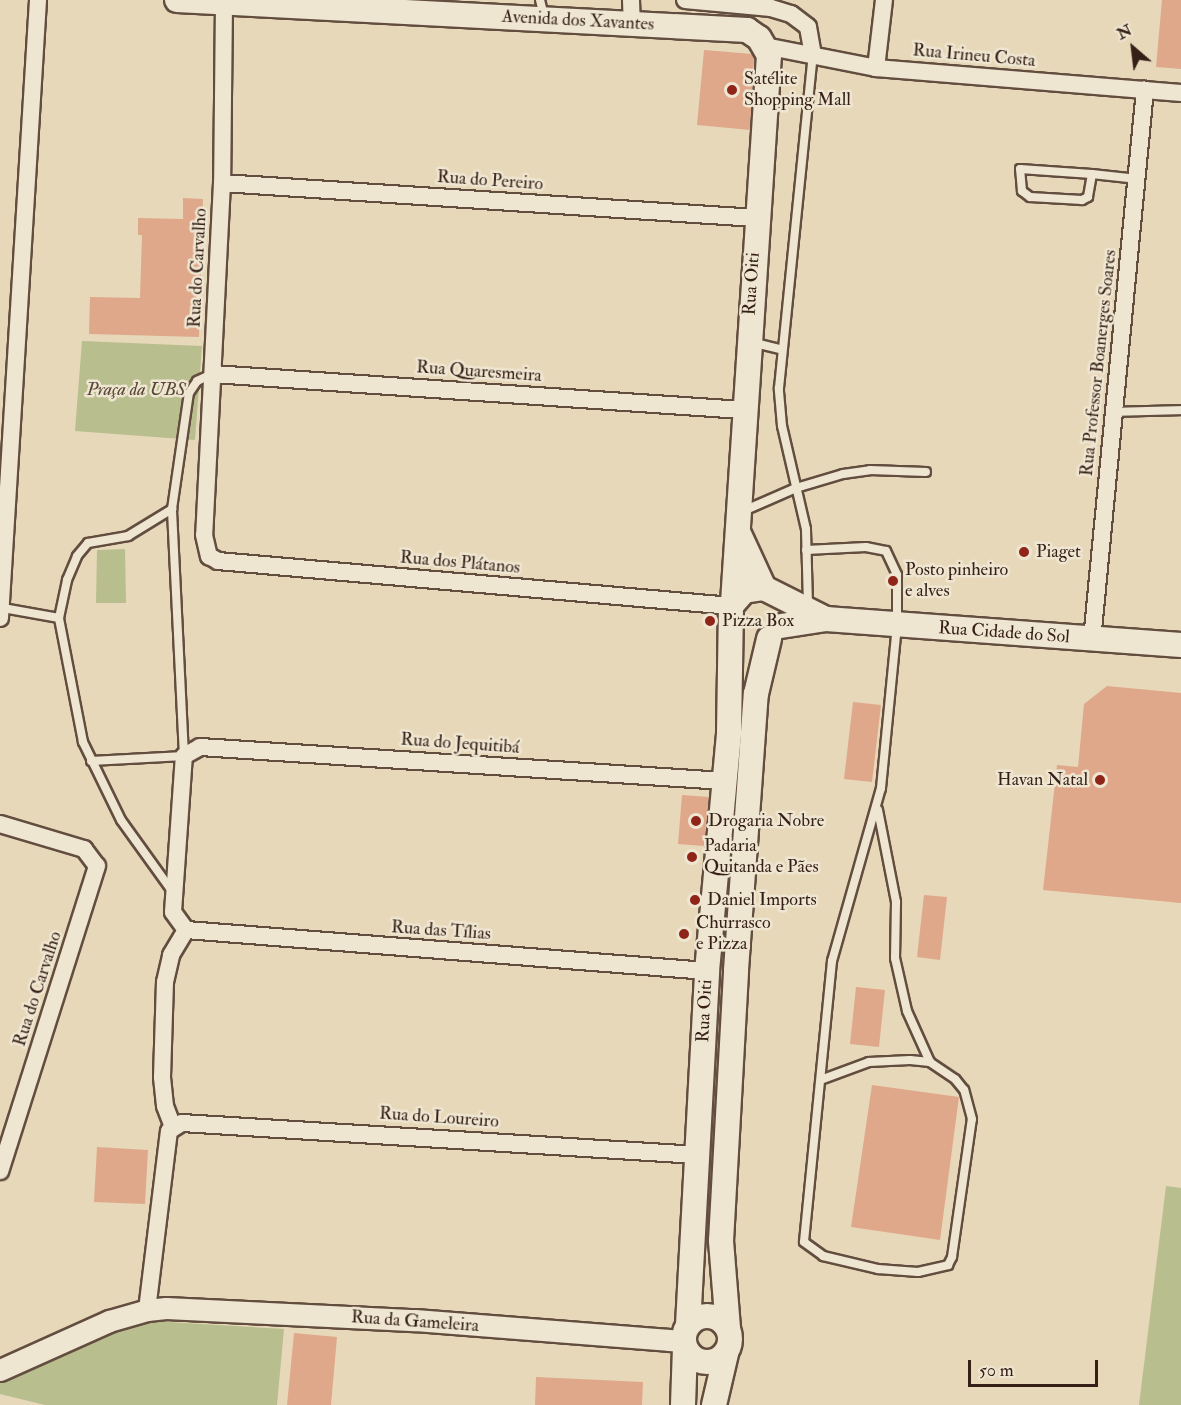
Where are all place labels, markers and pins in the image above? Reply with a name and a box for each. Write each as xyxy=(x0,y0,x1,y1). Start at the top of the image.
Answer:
place label: Satélite Shopping Mall xyxy=(744,69,851,112)
marker: Satélite Shopping Mall xyxy=(725,83,739,97)
place label: Piaget xyxy=(1036,541,1081,563)
marker: Piaget xyxy=(1017,545,1031,559)
place label: Posto pinheiro e alves xyxy=(905,560,1008,602)
marker: Posto pinheiro e alves xyxy=(886,574,900,588)
place label: Pizza Box xyxy=(722,610,794,632)
marker: Pizza Box xyxy=(703,614,717,628)
place label: Havan Natal xyxy=(997,769,1088,791)
marker: Havan Natal xyxy=(1093,773,1107,787)
place label: Drogaria Nobre xyxy=(708,810,824,832)
marker: Drogaria Nobre xyxy=(689,814,703,828)
place label: Padaria Quitanda e Pães xyxy=(704,836,819,878)
marker: Padaria Quitanda e Pães xyxy=(685,850,699,864)
place label: Daniel Imports xyxy=(707,889,817,911)
marker: Daniel Imports xyxy=(688,893,702,907)
place label: Churrasco e Pizza xyxy=(696,913,771,956)
marker: Churrasco e Pizza xyxy=(677,927,691,941)

